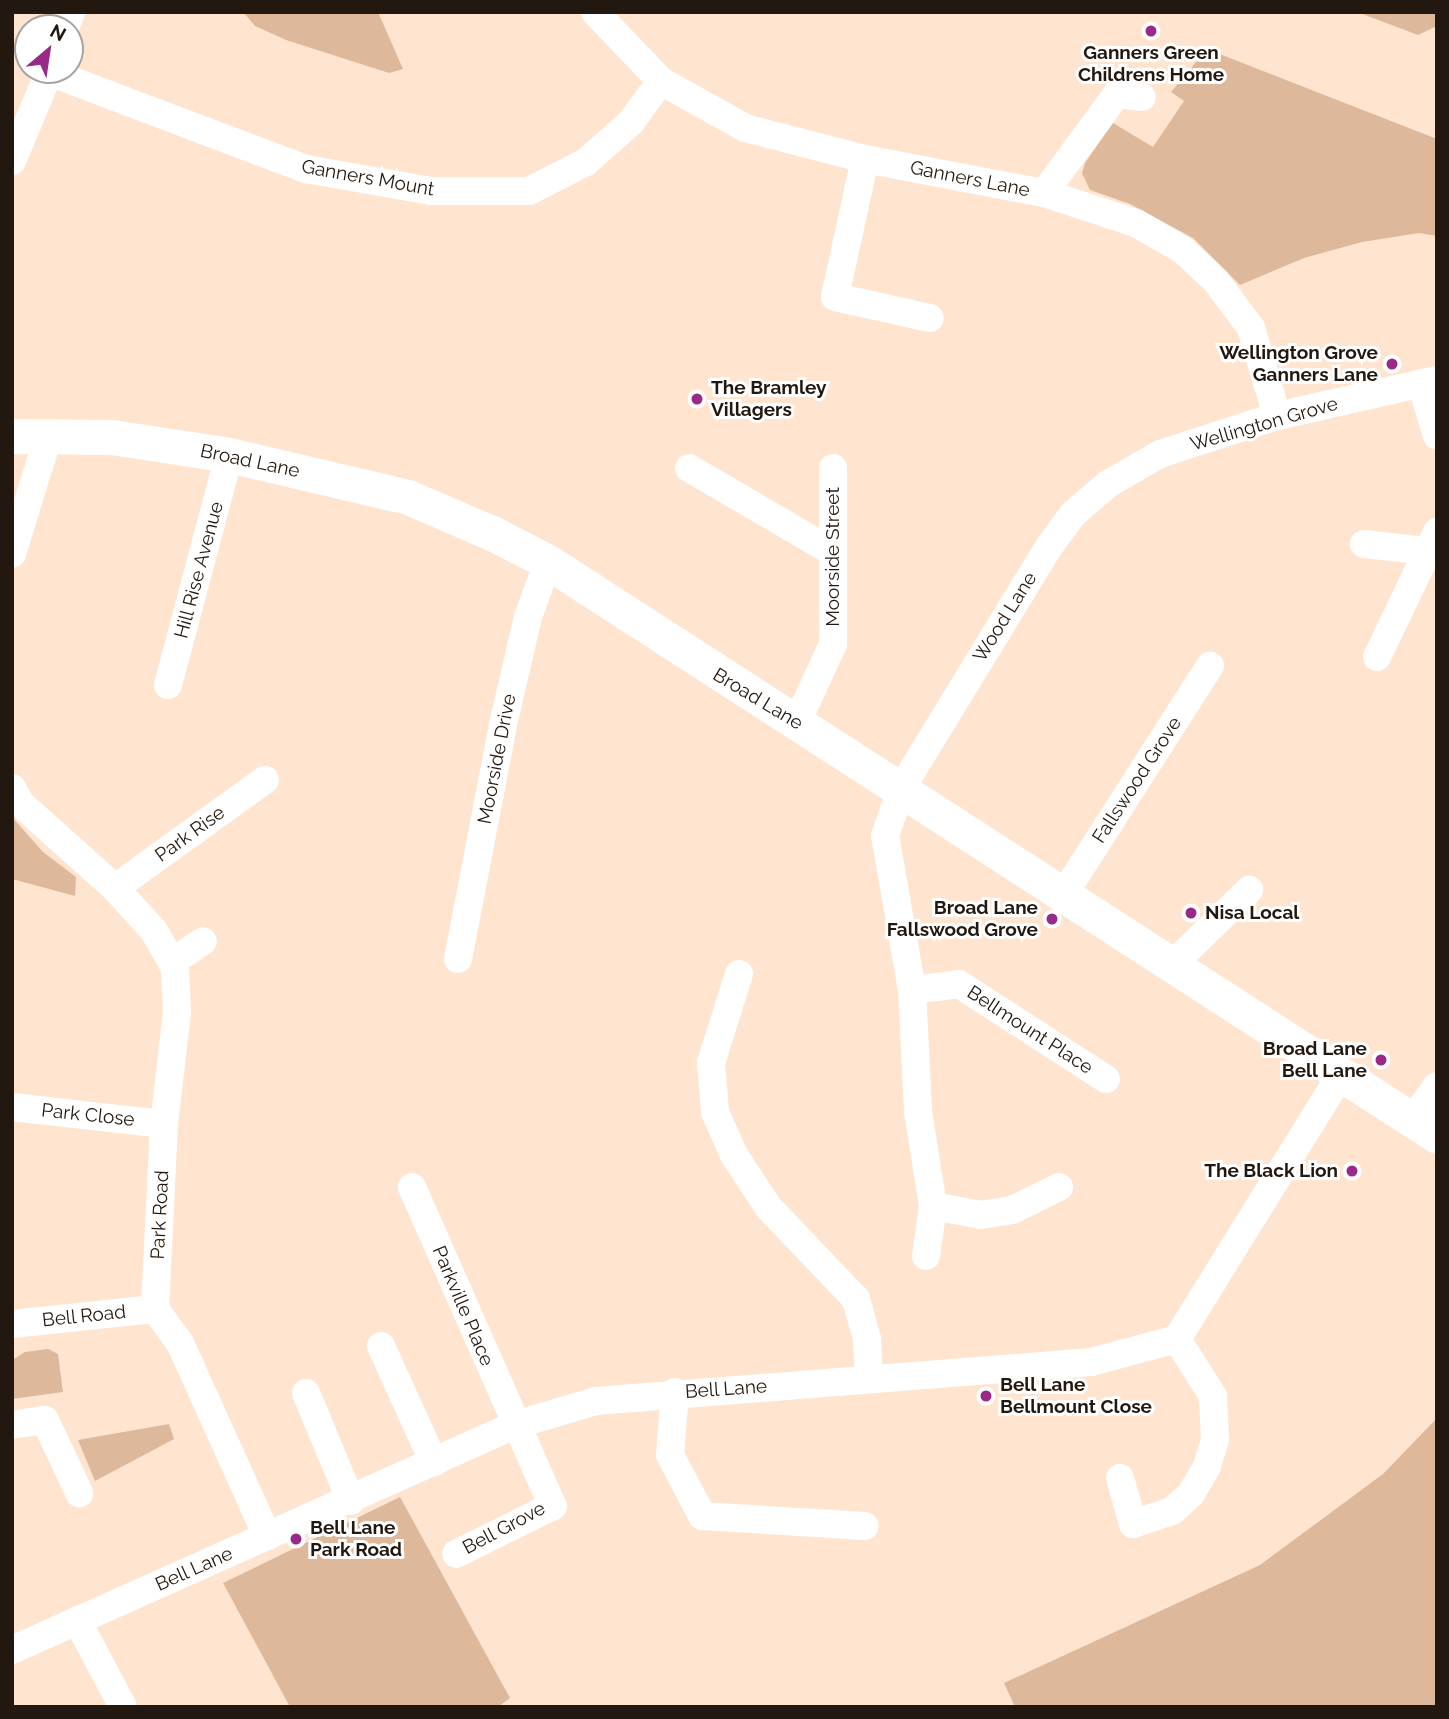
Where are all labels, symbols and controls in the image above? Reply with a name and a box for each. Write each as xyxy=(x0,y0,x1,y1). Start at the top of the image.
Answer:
north arrow xyxy=(14,14,84,84)
text: N xyxy=(47,19,70,46)
marker: Ganners Green Childrens Home xyxy=(1143,23,1159,39)
place label: Ganners Green Childrens Home xyxy=(1078,42,1224,86)
street label: Ganners Mount xyxy=(300,155,436,201)
street label: Ganners Lane xyxy=(908,156,1032,202)
place label: Wellington Grove Ganners Lane xyxy=(1219,342,1378,386)
marker: Wellington Grove Ganners Lane xyxy=(1384,356,1400,372)
place label: The Bramley Villagers xyxy=(711,377,827,421)
marker: The Bramley Villagers xyxy=(689,391,705,407)
street label: Wellington Grove xyxy=(1188,392,1340,456)
street label: Broad Lane xyxy=(198,439,302,483)
street label: Moorside Street xyxy=(822,487,844,627)
street label: Hill Rise Avenue xyxy=(170,499,228,641)
street label: Wood Lane xyxy=(968,568,1042,666)
street label: Broad Lane xyxy=(709,663,807,735)
street label: Moorside Drive xyxy=(473,692,521,826)
street label: Fallswood Grove xyxy=(1088,713,1186,847)
street label: Park Rise xyxy=(151,801,229,867)
place label: Broad Lane Fallswood Grove xyxy=(887,897,1038,941)
place label: Nisa Local xyxy=(1205,902,1299,924)
marker: Nisa Local xyxy=(1183,905,1199,921)
marker: Broad Lane Fallswood Grove xyxy=(1044,911,1060,927)
street label: Bellmount Place xyxy=(963,981,1097,1079)
place label: Broad Lane Bell Lane xyxy=(1263,1038,1367,1082)
marker: Broad Lane Bell Lane xyxy=(1373,1052,1389,1068)
street label: Park Close xyxy=(40,1099,136,1131)
place label: The Black Lion xyxy=(1204,1160,1338,1182)
marker: The Black Lion xyxy=(1344,1163,1360,1179)
street label: Park Road xyxy=(146,1170,174,1260)
street label: Parkville Place xyxy=(427,1243,499,1369)
street label: Bell Road xyxy=(41,1300,127,1332)
place label: Bell Lane Bellmount Close xyxy=(1000,1374,1152,1418)
street label: Bell Lane xyxy=(684,1375,768,1403)
marker: Bell Lane Bellmount Close xyxy=(978,1388,994,1404)
street label: Bell Grove xyxy=(459,1497,549,1559)
place label: Bell Lane Park Road xyxy=(310,1517,402,1561)
marker: Bell Lane Park Road xyxy=(288,1531,304,1547)
street label: Bell Lane xyxy=(152,1542,236,1596)

